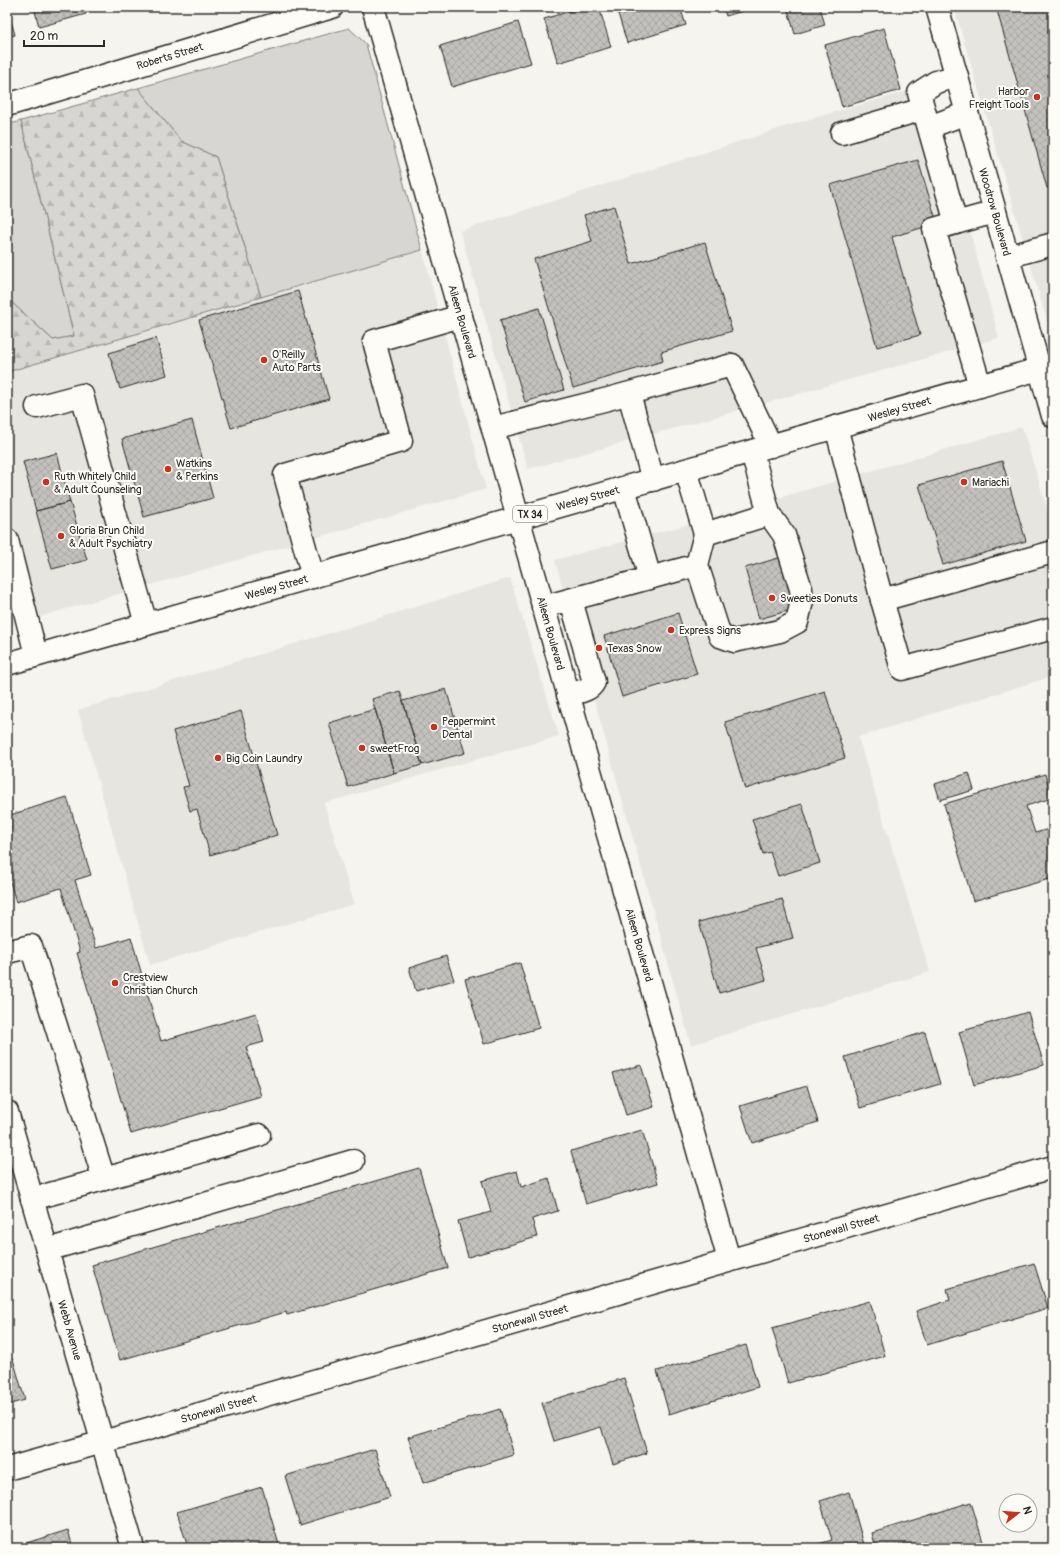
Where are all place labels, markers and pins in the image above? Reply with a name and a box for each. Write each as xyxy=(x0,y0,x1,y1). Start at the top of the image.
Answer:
place label: Harbor Freight Tools xyxy=(969,85,1029,111)
marker: Harbor Freight Tools xyxy=(1032,92,1042,102)
place label: O'Reilly Auto Parts xyxy=(272,348,321,374)
marker: O'Reilly Auto Parts xyxy=(259,355,269,365)
place label: Watkins & Perkins xyxy=(176,457,218,483)
marker: Watkins & Perkins xyxy=(163,464,173,474)
place label: Ruth Whitely Child & Adult Counseling xyxy=(54,470,142,496)
place label: Mariachi xyxy=(972,476,1009,489)
marker: Ruth Whitely Child & Adult Counseling xyxy=(41,477,51,487)
marker: Mariachi xyxy=(959,477,969,487)
place label: Gloria Brun Child & Adult Psychiatry xyxy=(69,524,152,550)
marker: Gloria Brun Child & Adult Psychiatry xyxy=(56,531,66,541)
place label: Sweeties Donuts xyxy=(780,592,858,605)
marker: Sweeties Donuts xyxy=(767,593,777,603)
place label: Express Signs xyxy=(679,624,741,637)
marker: Express Signs xyxy=(666,625,676,635)
place label: Texas Snow xyxy=(607,642,662,655)
marker: Texas Snow xyxy=(594,643,604,653)
place label: Peppermint Dental xyxy=(442,715,496,741)
marker: Peppermint Dental xyxy=(429,722,439,732)
place label: sweetFrog xyxy=(370,742,420,755)
marker: sweetFrog xyxy=(357,743,367,753)
place label: Big Coin Laundry xyxy=(226,752,302,765)
marker: Big Coin Laundry xyxy=(213,753,223,763)
place label: Crestview Christian Church xyxy=(123,971,198,997)
marker: Crestview Christian Church xyxy=(110,978,120,988)

